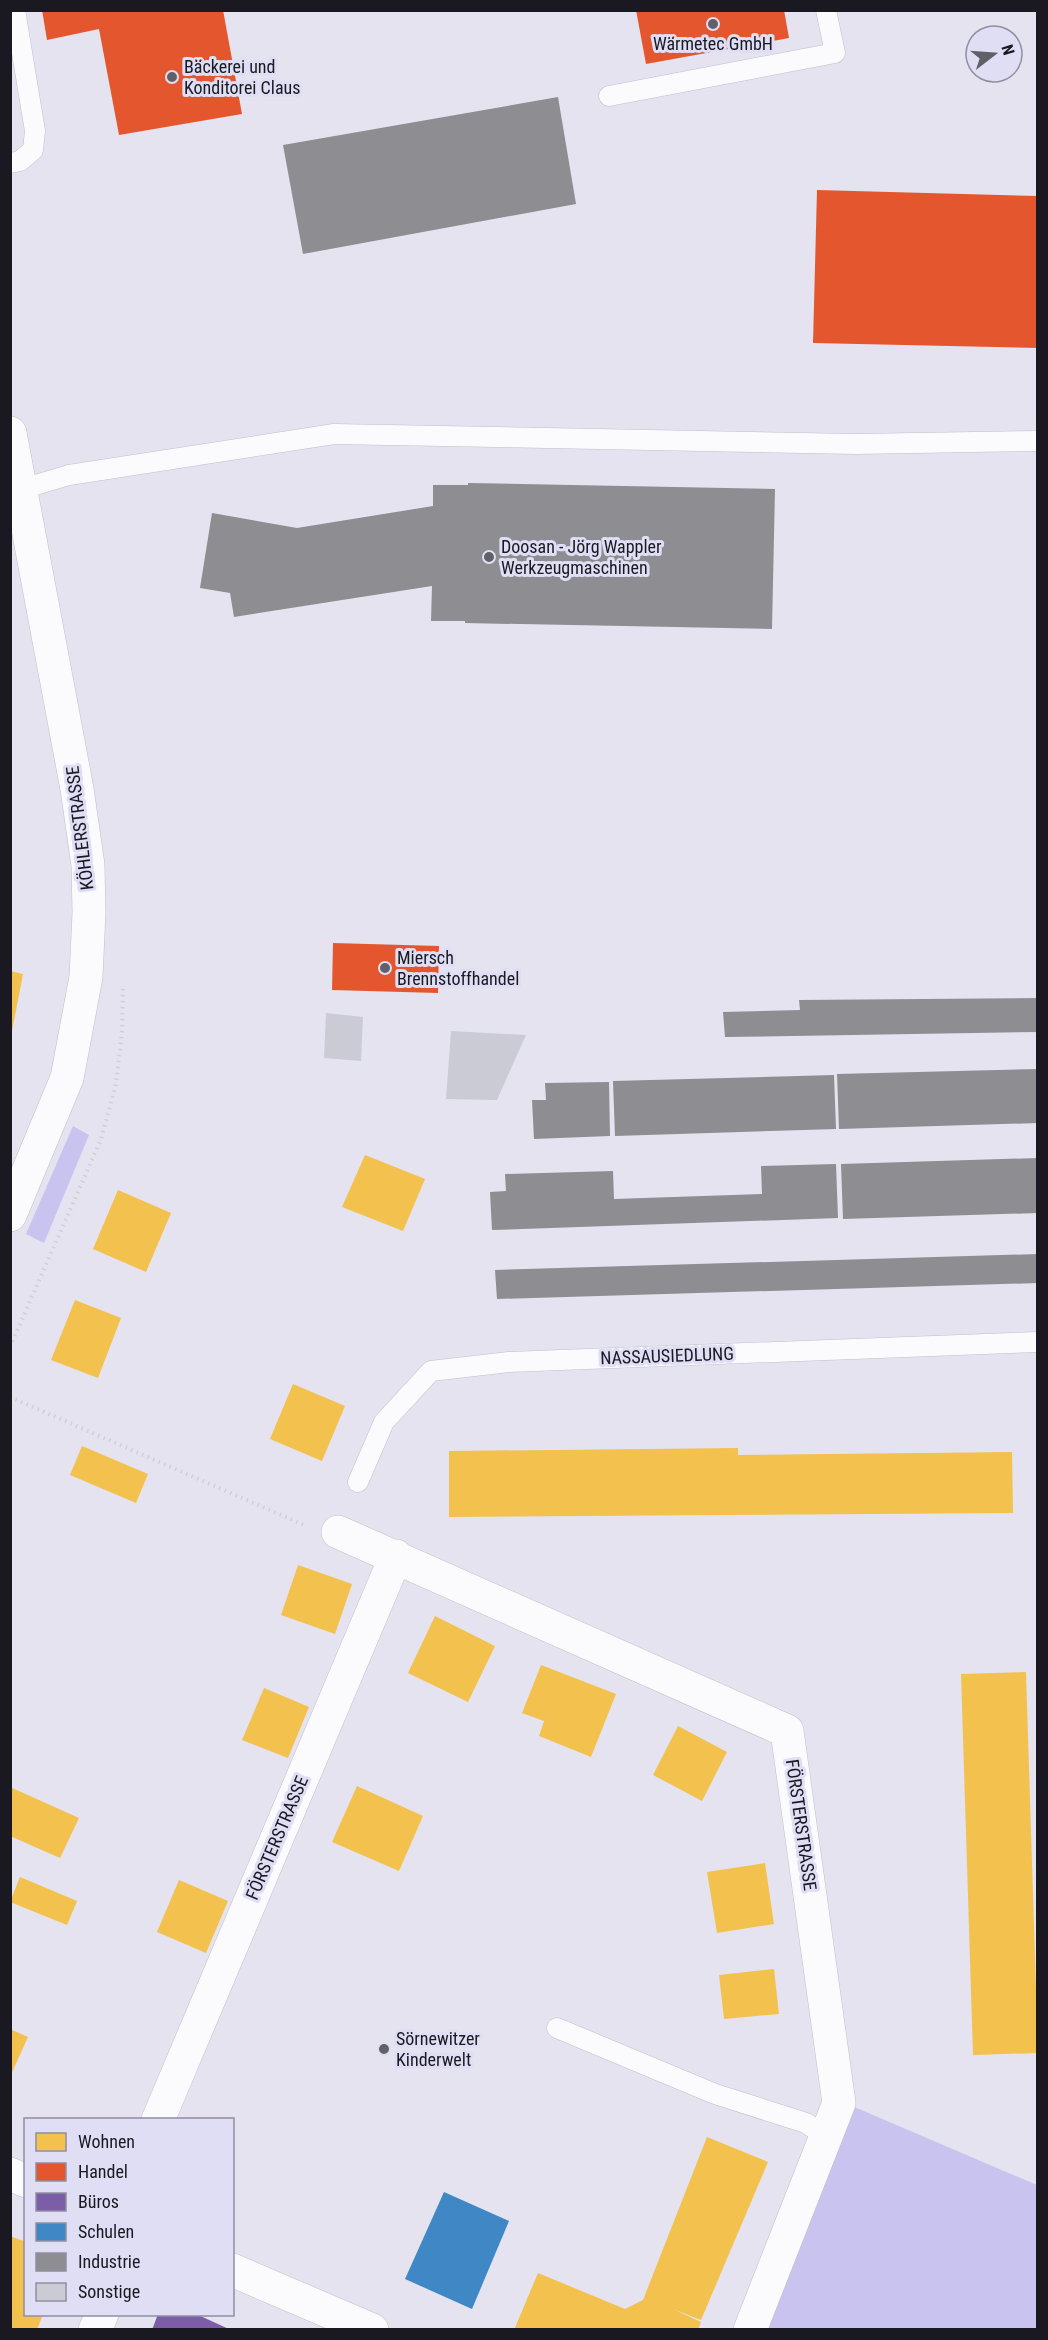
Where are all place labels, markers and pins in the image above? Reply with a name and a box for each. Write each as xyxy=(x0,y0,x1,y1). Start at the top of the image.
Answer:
marker: Wärmetec GmbH xyxy=(706,17,720,31)
place label: Wärmetec GmbH xyxy=(653,33,773,54)
place label: Bäckerei und Konditorei Claus xyxy=(184,56,300,98)
marker: Bäckerei und Konditorei Claus xyxy=(165,70,179,84)
place label: Doosan - Jörg Wappler Werkzeugmaschinen xyxy=(501,536,662,578)
marker: Doosan - Jörg Wappler Werkzeugmaschinen xyxy=(482,550,496,564)
place label: Miersch Brennstoffhandel xyxy=(397,947,519,989)
marker: Miersch Brennstoffhandel xyxy=(378,961,392,975)
place label: Sörnewitzer Kinderwelt xyxy=(396,2028,480,2070)
marker: Sörnewitzer Kinderwelt xyxy=(377,2042,391,2056)

